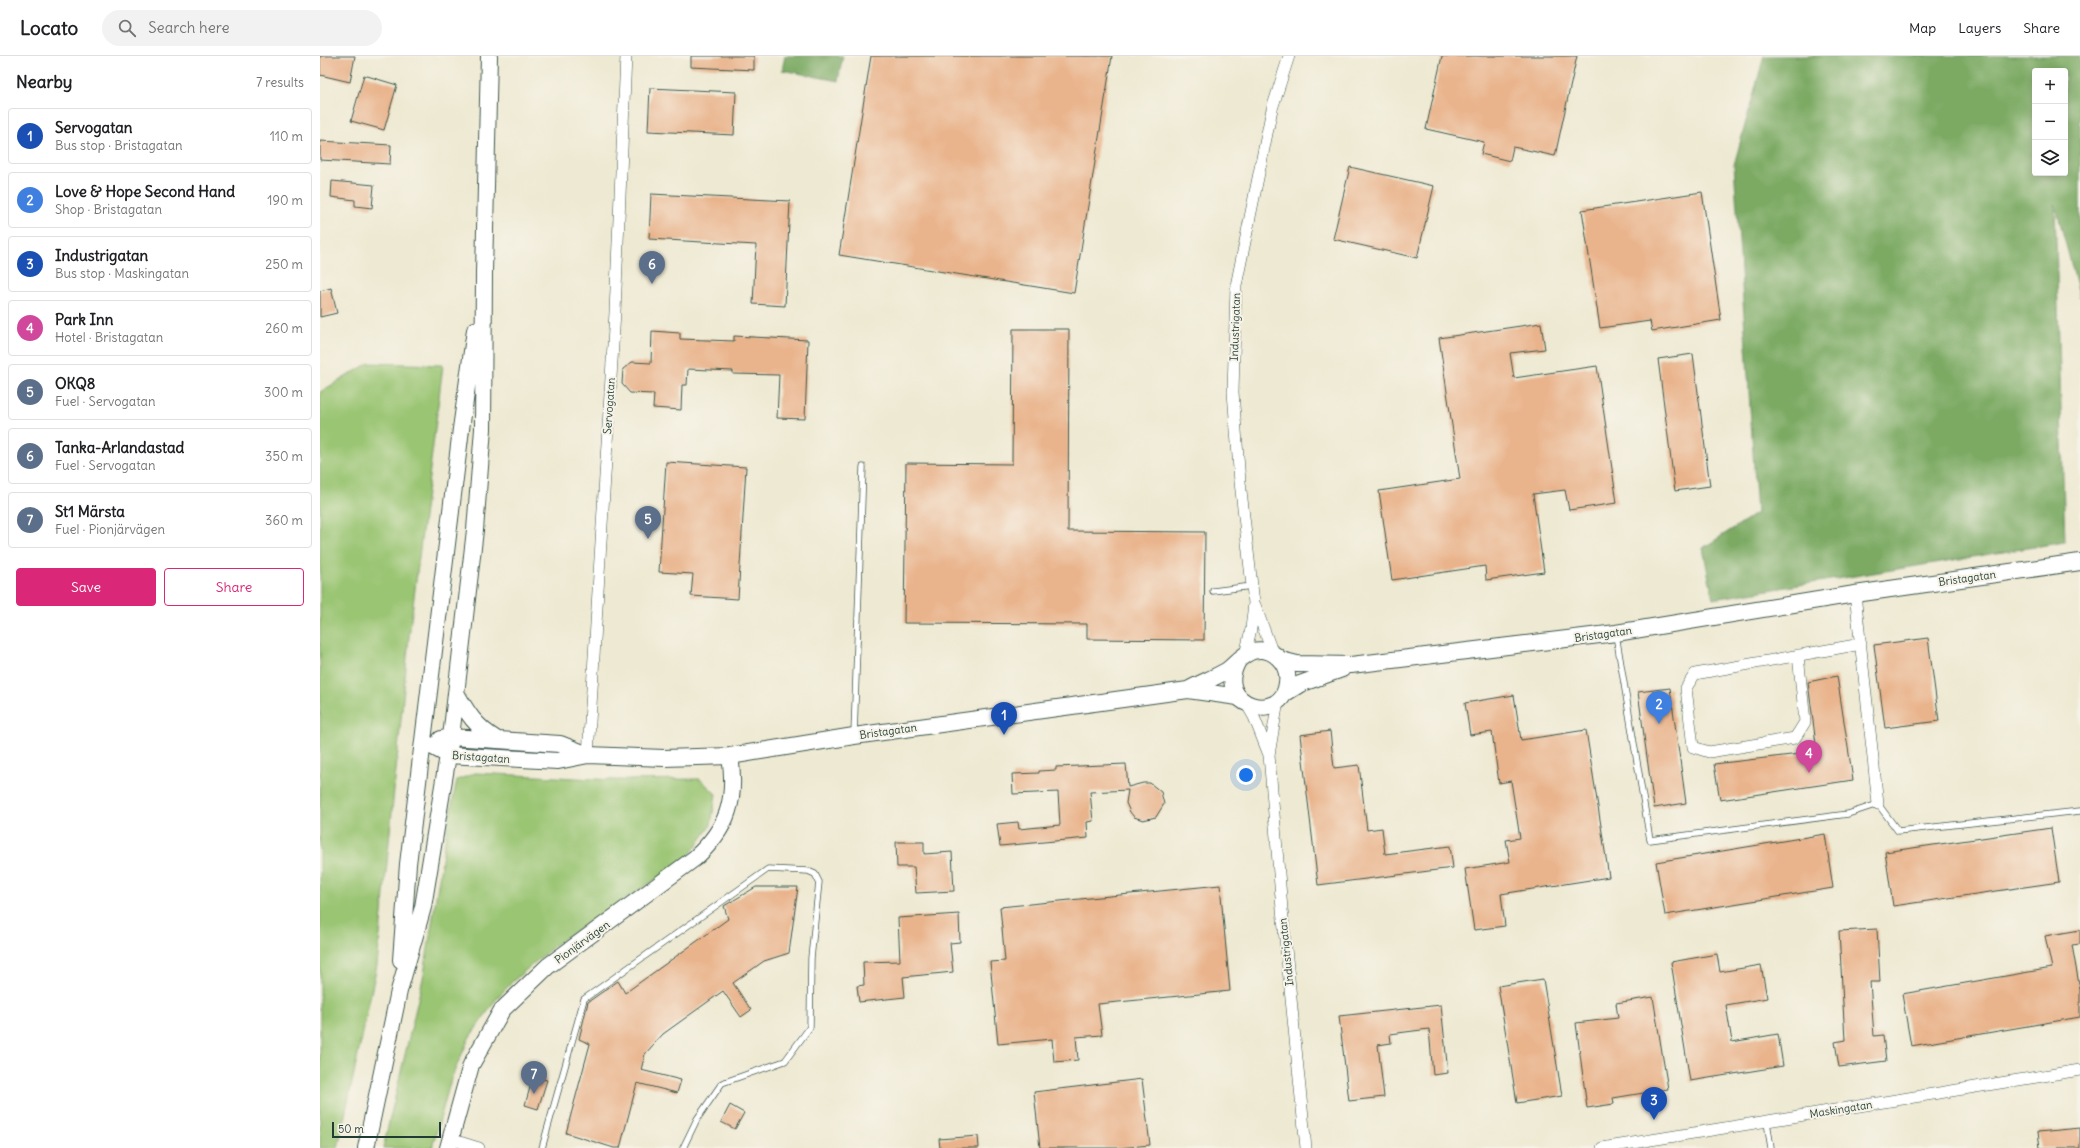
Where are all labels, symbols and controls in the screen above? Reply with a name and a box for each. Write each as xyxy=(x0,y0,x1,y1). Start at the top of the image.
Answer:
search box xyxy=(102,10,382,46)
text: Locato xyxy=(20,16,78,40)
icon: search xyxy=(116,17,138,39)
text: Search here xyxy=(148,18,230,37)
text: Map xyxy=(1909,19,1936,37)
text: Layers xyxy=(1958,19,2001,37)
text: Share xyxy=(2023,19,2060,37)
map controls xyxy=(2032,68,2068,176)
button: + xyxy=(2032,68,2068,104)
text: Nearby xyxy=(16,71,72,93)
text: 7 results xyxy=(256,74,304,91)
button: − xyxy=(2032,104,2068,140)
text: Servogatan xyxy=(55,118,133,137)
text: 1 xyxy=(27,128,33,145)
text: 110 m xyxy=(270,128,303,145)
text: Bus stop · Bristagatan xyxy=(55,137,183,154)
button: layers xyxy=(2032,140,2068,176)
text: Love & Hope Second Hand xyxy=(55,182,235,201)
text: 2 xyxy=(26,192,34,209)
text: 190 m xyxy=(267,192,303,209)
text: Shop · Bristagatan xyxy=(55,201,162,218)
text: Industrigatan xyxy=(55,246,148,265)
pin: 6 xyxy=(639,251,665,284)
text: 3 xyxy=(26,256,34,273)
text: 250 m xyxy=(265,256,303,273)
text: Bus stop · Maskingatan xyxy=(55,265,189,282)
street label: Industrigatan xyxy=(1227,293,1243,361)
text: Park Inn xyxy=(55,310,113,329)
text: 4 xyxy=(26,320,34,337)
text: 260 m xyxy=(265,320,303,337)
text: Hotel · Bristagatan xyxy=(55,329,163,346)
text: OKQ8 xyxy=(55,374,96,393)
street label: Servogatan xyxy=(600,377,618,435)
text: 5 xyxy=(26,384,34,401)
text: 300 m xyxy=(264,384,303,401)
text: Fuel · Servogatan xyxy=(55,393,156,410)
text: Tanka-Arlandastad xyxy=(55,438,184,457)
text: 6 xyxy=(26,448,34,465)
text: 350 m xyxy=(265,448,303,465)
text: Fuel · Servogatan xyxy=(55,457,156,474)
text: St1 Märsta xyxy=(55,502,125,521)
pin: 5 xyxy=(635,506,661,539)
text: 7 xyxy=(27,512,33,529)
text: 360 m xyxy=(265,512,303,529)
text: Fuel · Pionjärvägen xyxy=(55,521,165,538)
street label: Bristagatan xyxy=(1937,567,1997,589)
button: Save xyxy=(16,568,156,606)
button: Share xyxy=(164,568,304,606)
street label: Bristagatan xyxy=(1573,623,1633,645)
pin: 2 xyxy=(1646,691,1672,724)
pin: 1 xyxy=(991,702,1017,735)
street label: Bristagatan xyxy=(858,720,918,742)
pin: 4 xyxy=(1796,740,1822,773)
street label: Bristagatan xyxy=(452,748,510,766)
your location xyxy=(1236,765,1256,785)
street label: Pionjärvägen xyxy=(552,917,612,967)
street label: Industrigatan xyxy=(1275,917,1297,987)
pin: 7 xyxy=(521,1061,547,1094)
pin: 3 xyxy=(1641,1087,1667,1120)
street label: Maskingatan xyxy=(1809,1097,1873,1121)
scale bar xyxy=(332,1120,441,1139)
text: 50 m xyxy=(338,1122,364,1136)

